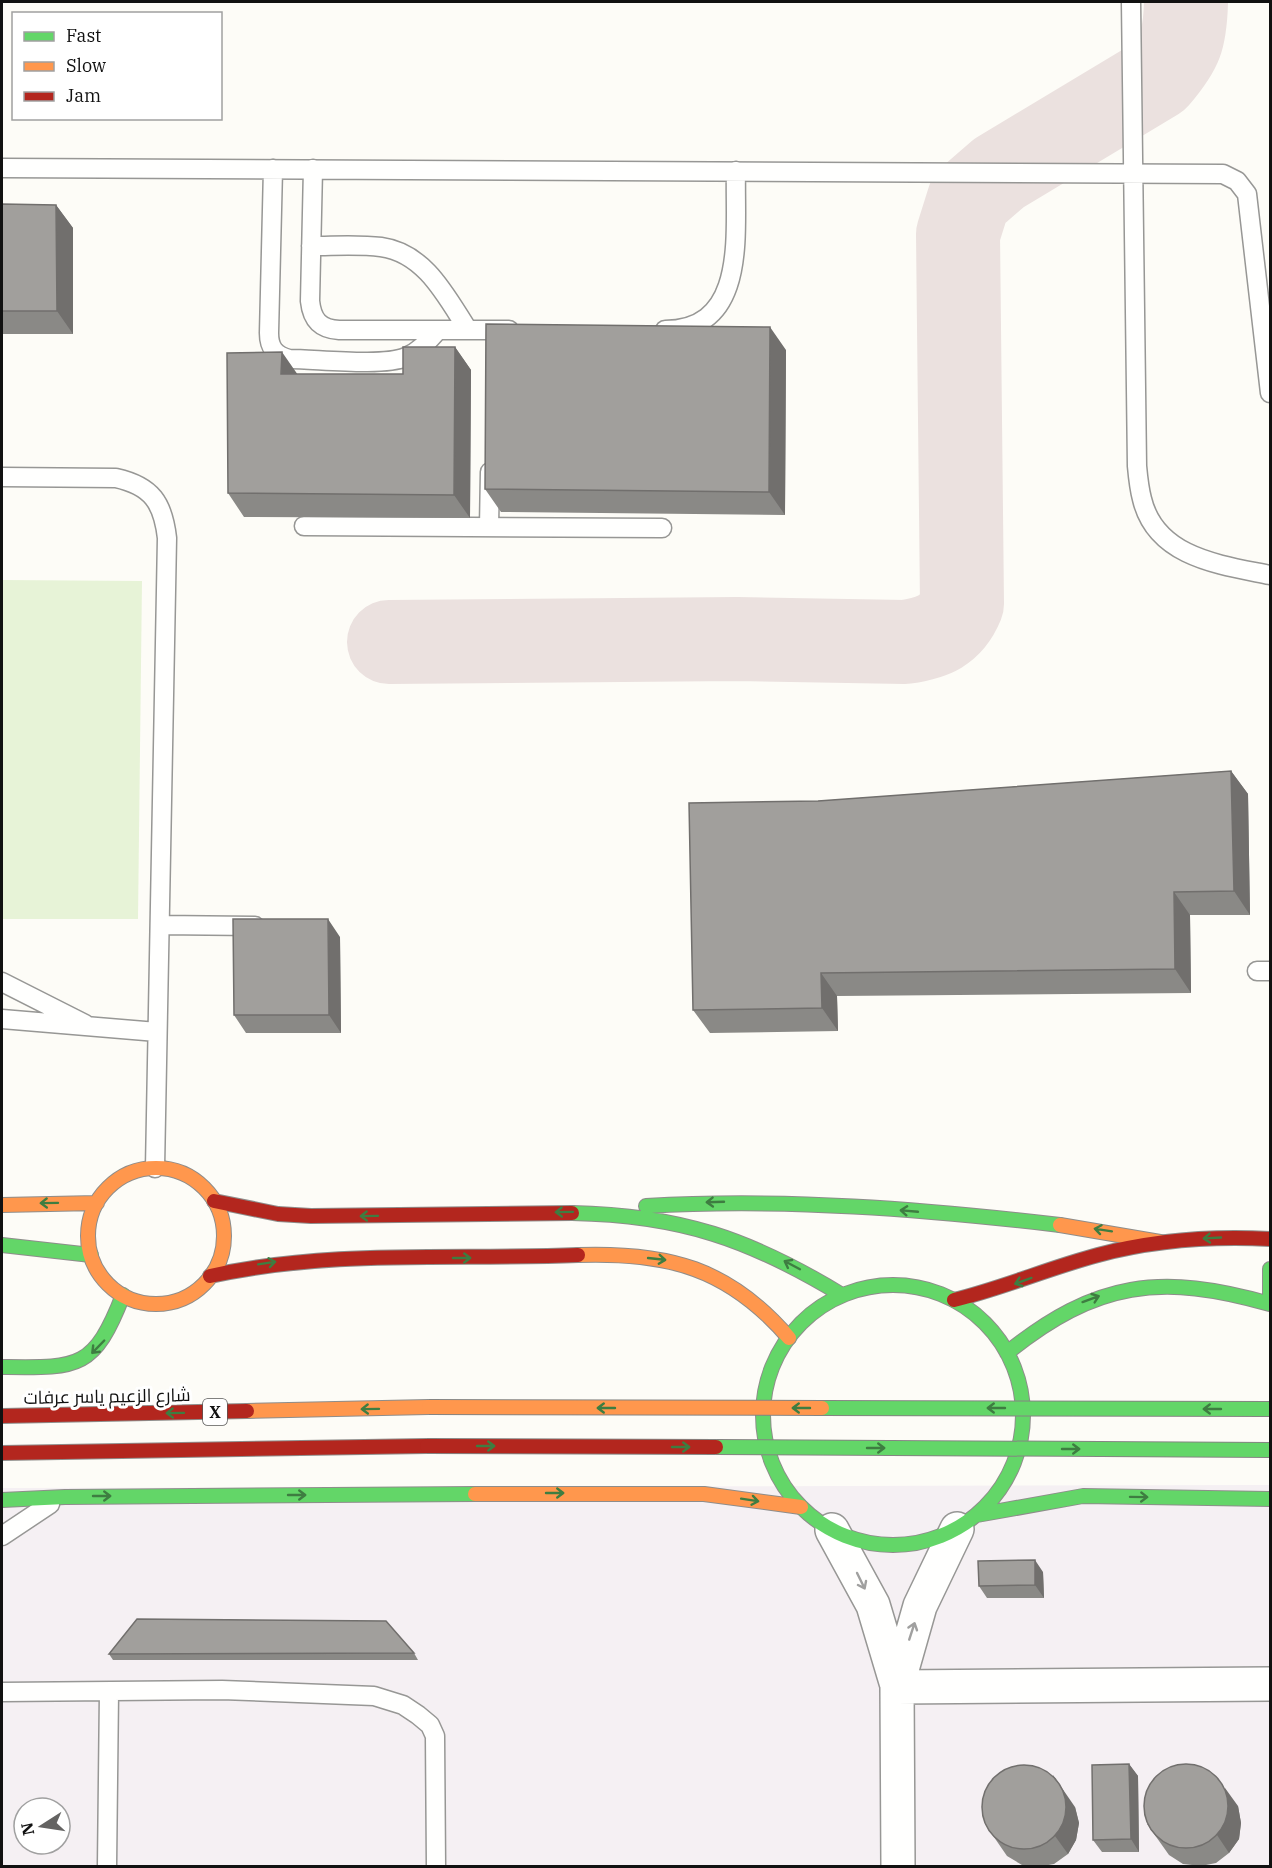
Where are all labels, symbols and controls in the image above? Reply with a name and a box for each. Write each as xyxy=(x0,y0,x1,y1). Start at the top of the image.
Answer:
legend xyxy=(12,12,222,120)
text: Fast xyxy=(66,24,101,47)
text: Slow xyxy=(66,54,106,77)
text: Jam xyxy=(66,84,101,107)
one-way arrow xyxy=(705,1196,725,1207)
one-way arrow xyxy=(40,1197,60,1209)
one-way arrow xyxy=(900,1205,920,1216)
one-way arrow xyxy=(554,1206,574,1218)
one-way arrow xyxy=(359,1210,379,1221)
one-way arrow xyxy=(1094,1224,1114,1235)
one-way arrow xyxy=(1203,1232,1223,1243)
one-way arrow xyxy=(452,1252,472,1264)
one-way arrow xyxy=(646,1254,666,1265)
one-way arrow xyxy=(257,1258,277,1269)
one-way arrow xyxy=(784,1259,801,1271)
one-way arrow xyxy=(1014,1276,1033,1287)
one-way arrow xyxy=(1081,1292,1100,1303)
one-way arrow xyxy=(91,1340,105,1355)
street label: شارع الزعيم ياسر عرفات xyxy=(23,1383,191,1410)
road number: X xyxy=(203,1399,227,1425)
one-way arrow xyxy=(597,1402,617,1414)
one-way arrow xyxy=(792,1402,812,1414)
one-way arrow xyxy=(987,1402,1007,1414)
one-way arrow xyxy=(361,1403,381,1414)
one-way arrow xyxy=(1203,1403,1223,1415)
one-way arrow xyxy=(166,1407,186,1418)
one-way arrow xyxy=(475,1440,495,1452)
one-way arrow xyxy=(670,1441,690,1453)
one-way arrow xyxy=(865,1442,885,1454)
one-way arrow xyxy=(1060,1443,1080,1455)
one-way arrow xyxy=(544,1487,564,1499)
one-way arrow xyxy=(286,1489,306,1501)
one-way arrow xyxy=(91,1491,111,1502)
one-way arrow xyxy=(1129,1491,1149,1503)
one-way arrow xyxy=(739,1494,759,1505)
one-way arrow xyxy=(855,1571,867,1589)
one-way arrow xyxy=(907,1622,918,1641)
north arrow xyxy=(12,1796,72,1856)
text: N xyxy=(16,1821,38,1837)

